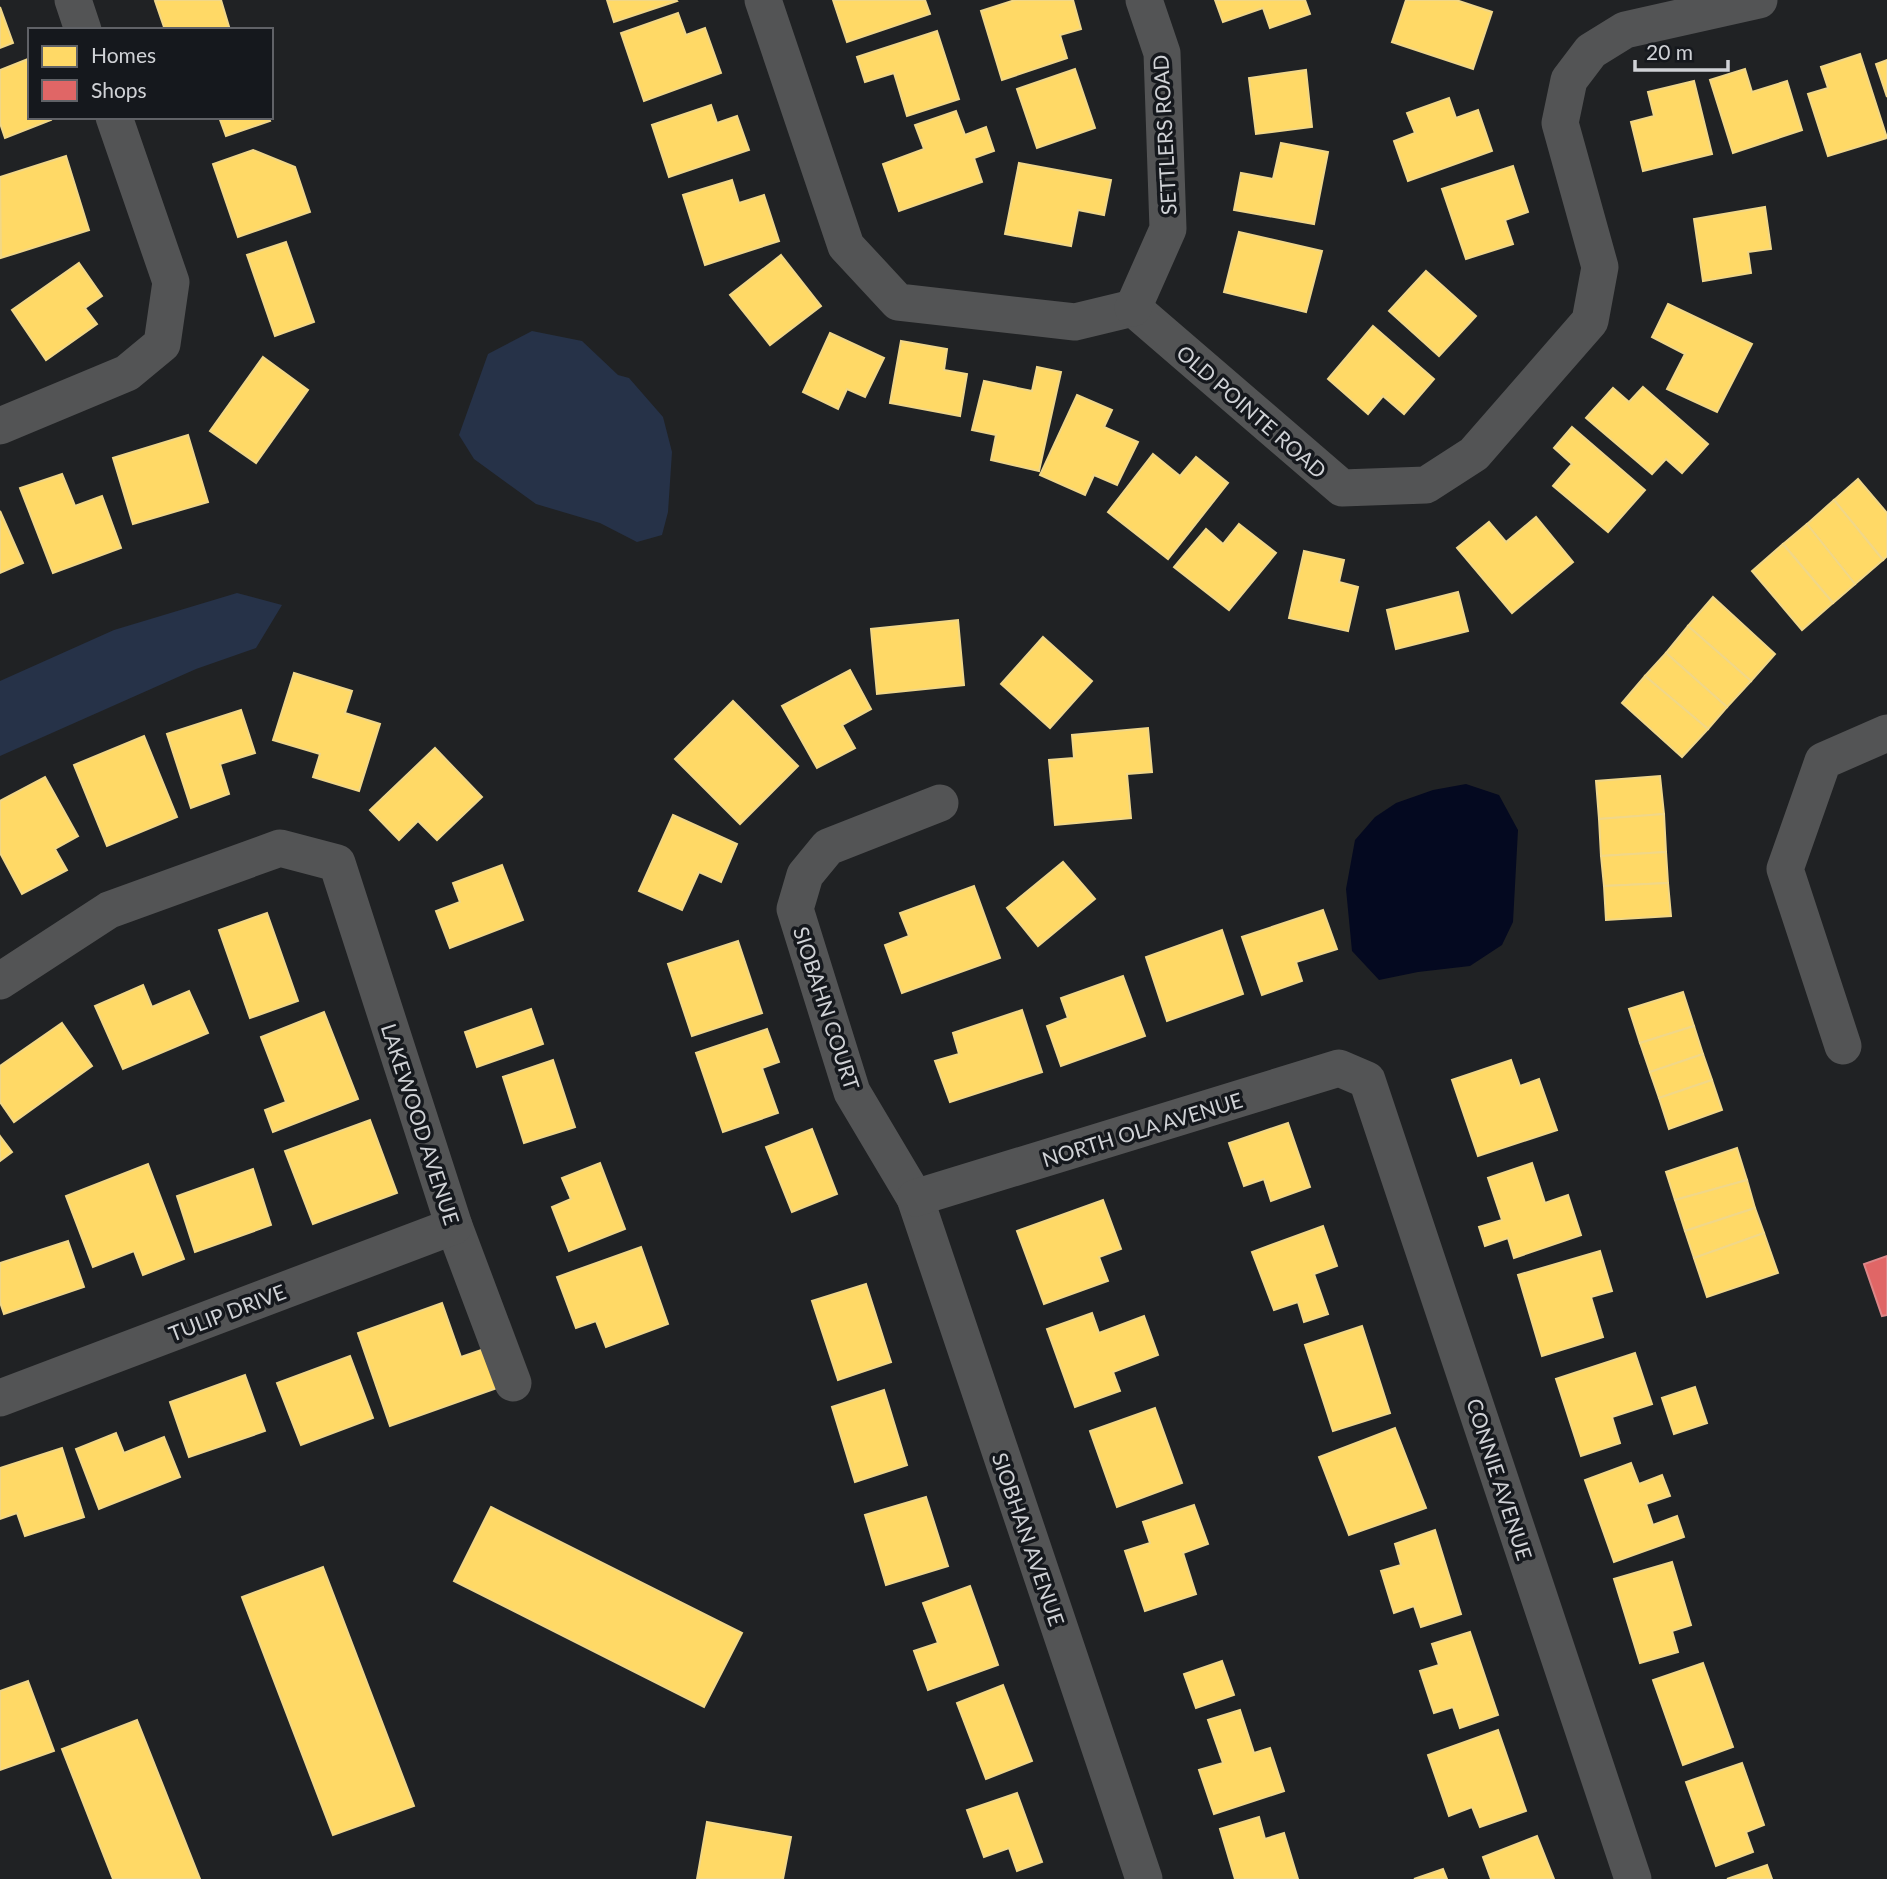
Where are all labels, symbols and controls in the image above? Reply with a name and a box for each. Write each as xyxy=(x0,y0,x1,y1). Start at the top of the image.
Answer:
legend xyxy=(28,28,273,119)
scale bar xyxy=(1635,28,1728,72)
text: 20 m xyxy=(1646,39,1693,64)
text: Homes xyxy=(91,42,156,67)
street label: SETTLERS ROAD xyxy=(1147,54,1181,216)
text: Shops xyxy=(91,77,147,102)
street label: OLD POINTE ROAD xyxy=(1172,339,1332,483)
street label: SIOBAHN COURT xyxy=(789,923,865,1093)
street label: LAKEWOOD AVENUE xyxy=(377,1020,465,1228)
street label: NORTH OLA AVENUE xyxy=(1039,1087,1245,1171)
street label: TULIP DRIVE xyxy=(165,1278,289,1346)
street label: CONNIE AVENUE xyxy=(1462,1395,1538,1563)
street label: SIOBHAN AVENUE xyxy=(988,1449,1070,1629)

